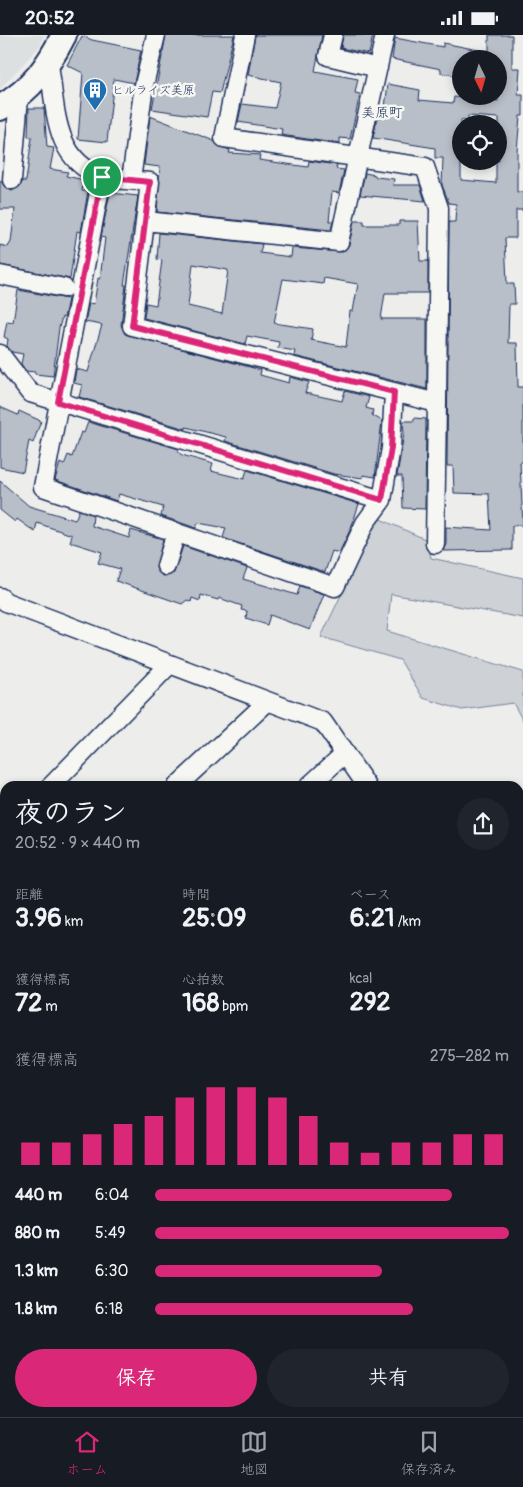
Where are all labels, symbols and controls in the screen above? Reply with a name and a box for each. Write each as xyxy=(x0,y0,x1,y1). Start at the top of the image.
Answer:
text: 20:52 xyxy=(25,6,75,30)
north arrow xyxy=(452,50,508,105)
map controls xyxy=(452,50,507,170)
building icon: ヒルライズ美原 xyxy=(82,77,108,111)
place label: ヒルライズ美原 xyxy=(112,83,195,98)
district label: 美原町 xyxy=(361,104,403,121)
button: locate xyxy=(452,115,507,170)
pin xyxy=(81,156,123,198)
icon: arrive xyxy=(88,163,116,191)
text: 夜のラン xyxy=(15,796,127,831)
button: share xyxy=(457,798,509,850)
text: 20:52 · 9 × 440 m xyxy=(15,833,140,853)
text: 距離 xyxy=(15,886,43,903)
text: 時間 xyxy=(182,886,210,903)
text: ペース xyxy=(350,886,391,903)
text: 3.96 xyxy=(15,903,62,934)
text: 25:09 xyxy=(182,903,246,934)
text: 6:21 xyxy=(350,903,395,934)
text: km xyxy=(62,913,83,930)
text: /km xyxy=(395,913,421,930)
text: kcal xyxy=(350,970,372,987)
text: 獲得標高 xyxy=(15,971,71,988)
text: 心拍数 xyxy=(182,971,224,988)
text: 292 xyxy=(350,987,390,1018)
text: 72 xyxy=(15,988,42,1019)
text: 168 xyxy=(182,988,219,1019)
text: m xyxy=(42,998,58,1015)
text: bpm xyxy=(219,998,248,1015)
text: 275–282 m xyxy=(430,1046,509,1066)
text: 獲得標高 xyxy=(15,1050,79,1070)
text: 440 m xyxy=(15,1185,62,1205)
text: 6:04 xyxy=(95,1185,129,1205)
text: 880 m xyxy=(15,1223,60,1243)
text: 5:49 xyxy=(95,1223,125,1243)
text: 1.3 km xyxy=(15,1261,58,1281)
text: 6:30 xyxy=(95,1261,128,1281)
text: 1.8 km xyxy=(15,1299,57,1319)
text: 6:18 xyxy=(95,1299,123,1319)
button: 保存 xyxy=(15,1349,257,1407)
button: 共有 xyxy=(267,1349,509,1407)
tab: ホーム xyxy=(66,1428,108,1478)
tab: 地図 xyxy=(240,1428,268,1478)
tab: 保存済み xyxy=(401,1428,457,1478)

